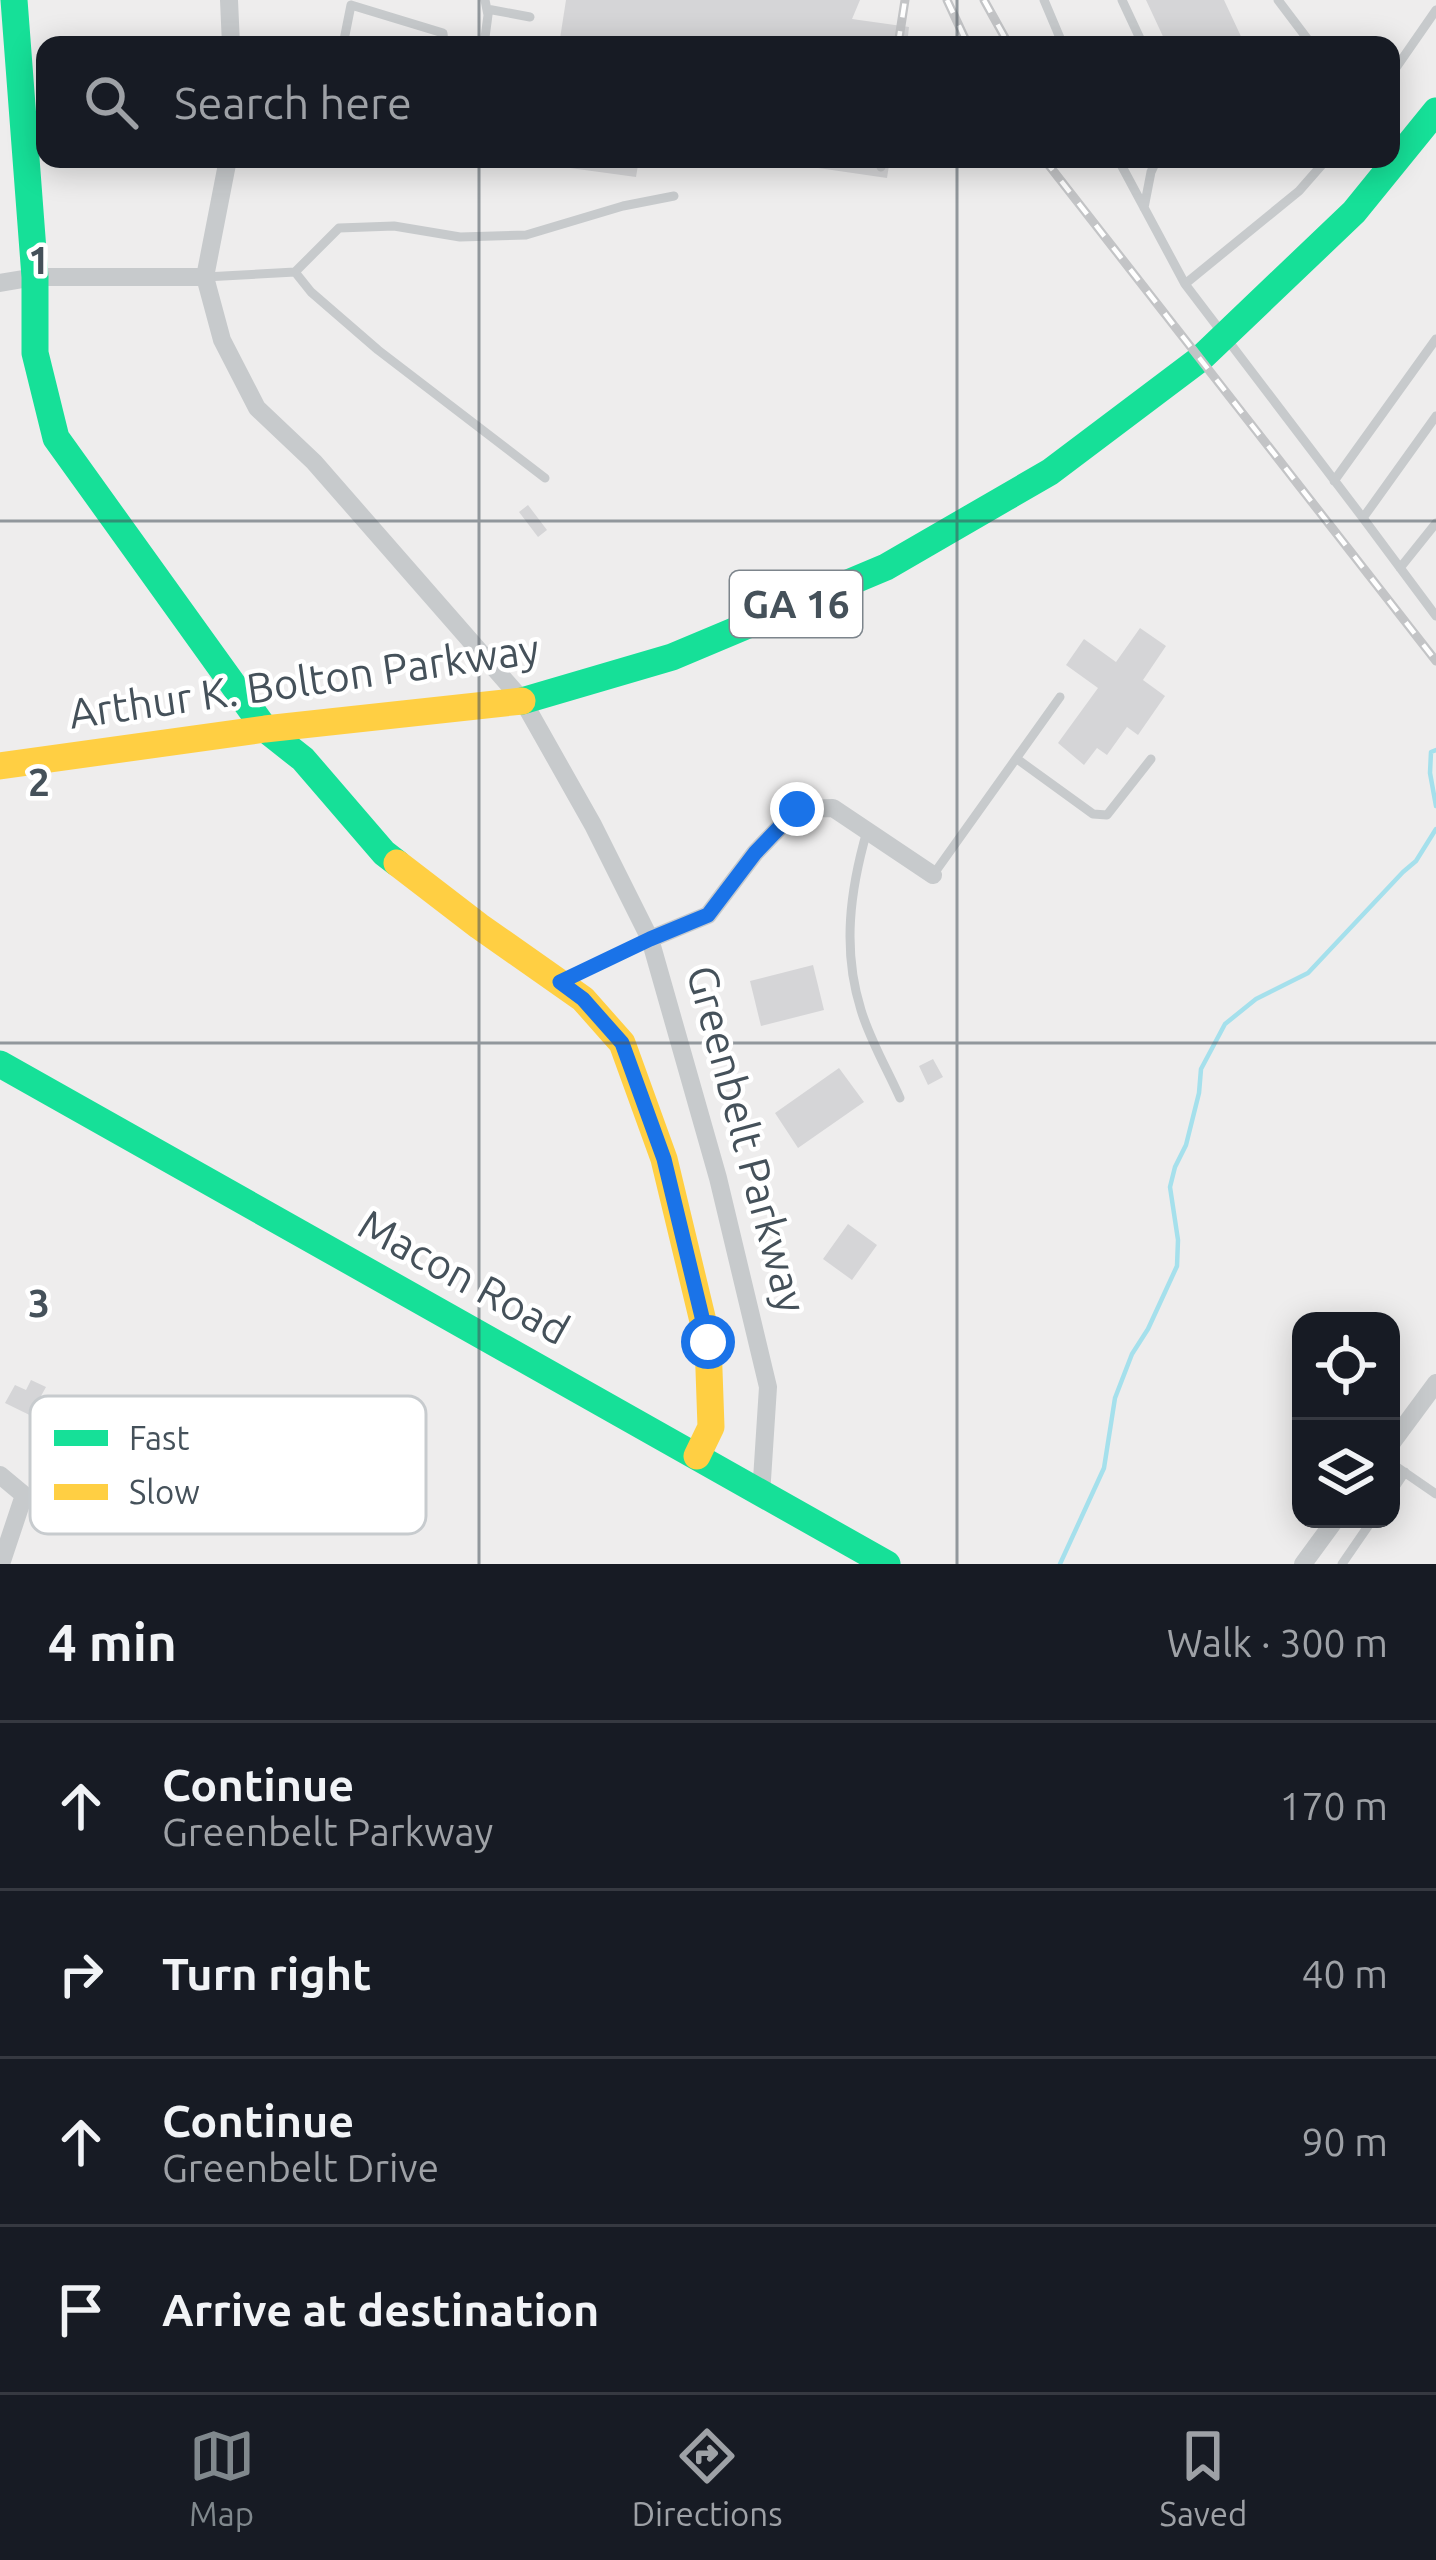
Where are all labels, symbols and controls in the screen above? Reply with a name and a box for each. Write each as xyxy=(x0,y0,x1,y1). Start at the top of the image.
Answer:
search box xyxy=(36,36,1400,168)
icon: search xyxy=(78,69,144,135)
text: Search here xyxy=(174,77,412,128)
text: 1 xyxy=(28,238,50,281)
road number: GA 16 xyxy=(730,571,862,637)
street label: Arthur K. Bolton Parkway xyxy=(66,624,542,737)
text: 2 xyxy=(28,760,50,803)
route end xyxy=(770,782,824,836)
street label: Greenbelt Parkway xyxy=(679,960,816,1317)
street label: Macon Road xyxy=(351,1200,577,1353)
text: 3 xyxy=(28,1281,50,1324)
map controls xyxy=(1292,1312,1400,1528)
button: locate xyxy=(1292,1312,1400,1420)
route start xyxy=(681,1315,735,1369)
legend xyxy=(30,1396,426,1534)
text: Fast xyxy=(129,1419,189,1456)
button: layers xyxy=(1292,1420,1400,1528)
text: Slow xyxy=(129,1473,200,1510)
text: 4 min xyxy=(48,1613,177,1671)
text: Walk · 300 m xyxy=(1167,1621,1388,1664)
text: Continue xyxy=(162,1759,354,1810)
icon: ahead xyxy=(48,1773,114,1839)
text: 170 m xyxy=(1279,1784,1388,1827)
text: Greenbelt Parkway xyxy=(162,1810,493,1853)
icon: right xyxy=(48,1941,114,2007)
text: Turn right xyxy=(162,1948,371,1999)
text: 40 m xyxy=(1301,1952,1388,1995)
text: Continue xyxy=(162,2095,354,2146)
icon: ahead xyxy=(48,2109,114,2175)
text: 90 m xyxy=(1301,2120,1388,2163)
text: Greenbelt Drive xyxy=(162,2146,439,2189)
icon: arrive xyxy=(48,2277,114,2343)
text: Arrive at destination xyxy=(162,2284,599,2335)
tab: Map xyxy=(189,2423,255,2532)
tab: Directions xyxy=(632,2423,782,2532)
tab: Saved xyxy=(1160,2423,1247,2532)

